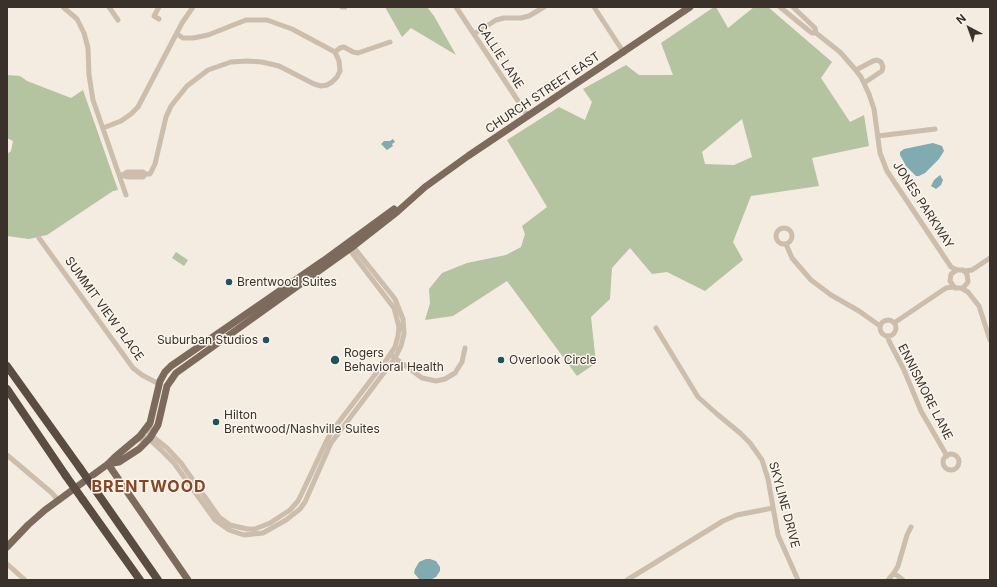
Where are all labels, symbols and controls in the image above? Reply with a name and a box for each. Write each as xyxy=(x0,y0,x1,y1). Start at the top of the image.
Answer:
north arrow xyxy=(949,8,989,48)
text: N xyxy=(953,11,969,27)
street label: CALLIE LANE xyxy=(473,20,527,92)
street label: CHURCH STREET EAST xyxy=(483,49,603,137)
street label: JONES PARKWAY xyxy=(889,159,957,251)
street label: SUMMIT VIEW PLACE xyxy=(61,254,147,364)
place label: Brentwood Suites xyxy=(237,275,337,289)
marker: Brentwood Suites xyxy=(224,277,234,287)
place label: Suburban Studios xyxy=(157,333,258,347)
marker: Suburban Studios xyxy=(261,335,271,345)
street label: ENNISMORE LANE xyxy=(895,342,955,442)
place label: Rogers Behavioral Health xyxy=(344,346,444,374)
place label: Overlook Circle xyxy=(509,353,596,367)
marker: Rogers Behavioral Health xyxy=(329,354,341,366)
marker: Overlook Circle xyxy=(496,355,506,365)
place label: Hilton Brentwood/Nashville Suites xyxy=(224,408,380,436)
marker: Hilton Brentwood/Nashville Suites xyxy=(211,417,221,427)
street label: SKYLINE DRIVE xyxy=(766,460,802,550)
district label: BRENTWOOD xyxy=(91,477,207,497)

